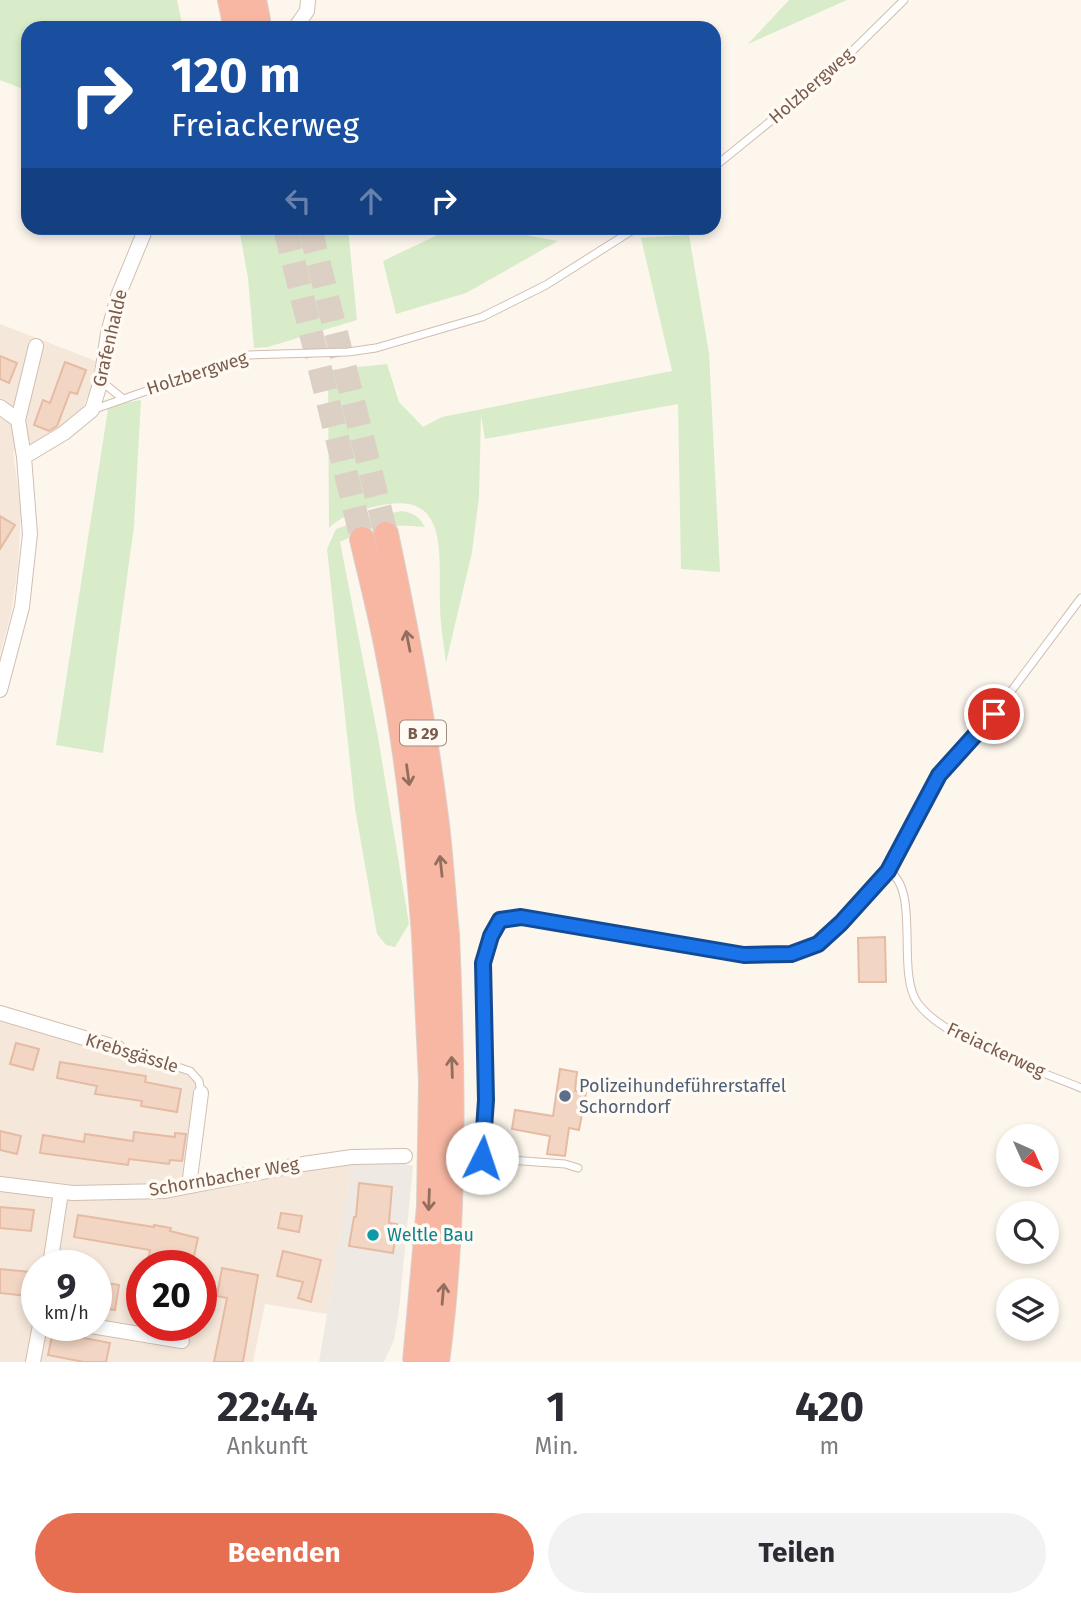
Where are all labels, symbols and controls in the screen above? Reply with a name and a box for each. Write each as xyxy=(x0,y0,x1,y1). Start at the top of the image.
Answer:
street label: Holzbergweg xyxy=(764,43,858,129)
text: 120 m xyxy=(171,46,301,105)
icon: right xyxy=(56,49,147,140)
text: Freiackerweg xyxy=(171,106,359,144)
icon: left xyxy=(279,182,317,220)
icon: ahead xyxy=(352,182,390,220)
icon: right xyxy=(425,182,463,220)
street label: Grafenhalde xyxy=(88,287,132,389)
street label: Holzbergweg xyxy=(144,346,251,400)
one-way arrow xyxy=(401,630,414,653)
pin xyxy=(964,684,1024,744)
icon: arrive xyxy=(975,695,1013,733)
road number: B 29 xyxy=(400,720,446,746)
one-way arrow xyxy=(402,763,415,785)
one-way arrow xyxy=(434,855,447,878)
street label: Freiackerweg xyxy=(943,1018,1049,1083)
street label: Krebsgässle xyxy=(83,1028,181,1078)
one-way arrow xyxy=(446,1056,459,1079)
place label: Polizeihundeführerstaffel Schorndorf xyxy=(579,1075,786,1118)
marker: Polizeihundeführerstaffel Schorndorf xyxy=(557,1088,573,1104)
position arrow xyxy=(445,1121,519,1195)
north arrow xyxy=(996,1124,1059,1186)
map controls xyxy=(996,1124,1059,1341)
street label: Schornbacher Weg xyxy=(147,1153,301,1201)
one-way arrow xyxy=(422,1188,435,1211)
button: search xyxy=(996,1201,1059,1264)
place label: Weltle Bau xyxy=(387,1224,474,1246)
marker: Weltle Bau xyxy=(365,1227,381,1243)
speed limit sign: 20 xyxy=(126,1250,217,1341)
text: 9 xyxy=(57,1265,76,1307)
button: layers xyxy=(996,1278,1059,1341)
one-way arrow xyxy=(437,1283,450,1306)
text: km/h xyxy=(44,1302,89,1324)
text: 22:44 xyxy=(217,1382,318,1432)
text: 1 xyxy=(547,1382,566,1432)
text: 420 xyxy=(795,1382,864,1432)
text: Ankunft xyxy=(227,1432,308,1460)
text: Min. xyxy=(535,1432,578,1460)
text: m xyxy=(820,1432,839,1460)
button: Beenden xyxy=(35,1513,534,1593)
button: Teilen xyxy=(548,1513,1046,1593)

